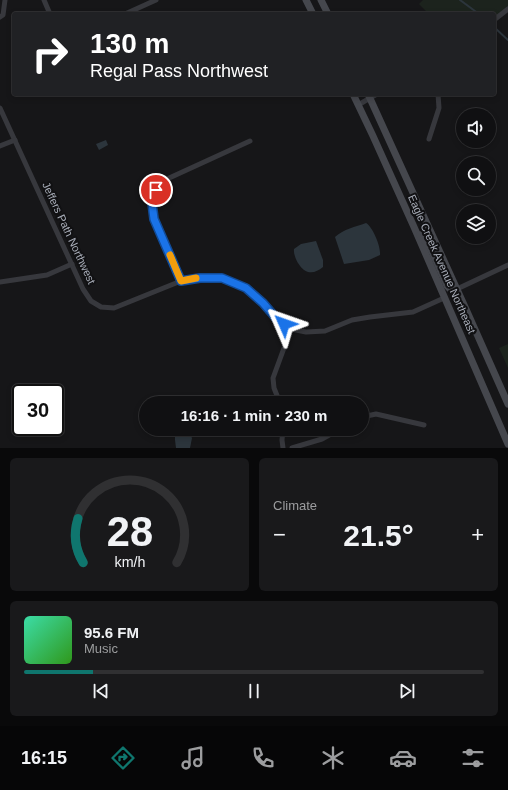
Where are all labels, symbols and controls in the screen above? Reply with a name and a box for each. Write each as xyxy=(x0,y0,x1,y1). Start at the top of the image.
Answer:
icon: right xyxy=(24,28,76,80)
text: 130 m xyxy=(90,28,169,59)
text: Regal Pass Northwest xyxy=(90,61,268,81)
map controls xyxy=(456,108,496,244)
button: sound xyxy=(456,108,496,148)
button: search xyxy=(456,156,496,196)
pin xyxy=(139,173,173,207)
icon: arrive xyxy=(145,179,167,201)
street label: Jeffers Path Northwest xyxy=(40,180,98,286)
street label: Eagle Creek Avenue Northeast xyxy=(406,193,478,335)
button: layers xyxy=(456,204,496,244)
position arrow xyxy=(263,303,305,345)
speed limit sign: 30 xyxy=(12,384,64,436)
text: 16:16 · 1 min · 230 m xyxy=(181,407,327,424)
text: Climate xyxy=(273,498,317,513)
text: 28 xyxy=(106,507,153,554)
text: 21.5° xyxy=(343,519,414,552)
text: − xyxy=(273,522,286,547)
text: + xyxy=(471,522,484,547)
text: km/h xyxy=(114,553,145,569)
text: 95.6 FM xyxy=(84,624,139,641)
text: Music xyxy=(84,641,118,656)
icon: previous xyxy=(90,680,112,702)
icon: pause xyxy=(243,680,265,702)
icon: next xyxy=(396,680,418,702)
icon: directions xyxy=(109,744,137,772)
icon: music xyxy=(179,744,207,772)
icon: phone xyxy=(249,744,277,772)
icon: climate xyxy=(319,744,347,772)
icon: car xyxy=(389,744,417,772)
icon: filters xyxy=(459,744,487,772)
text: 16:15 xyxy=(21,748,67,768)

